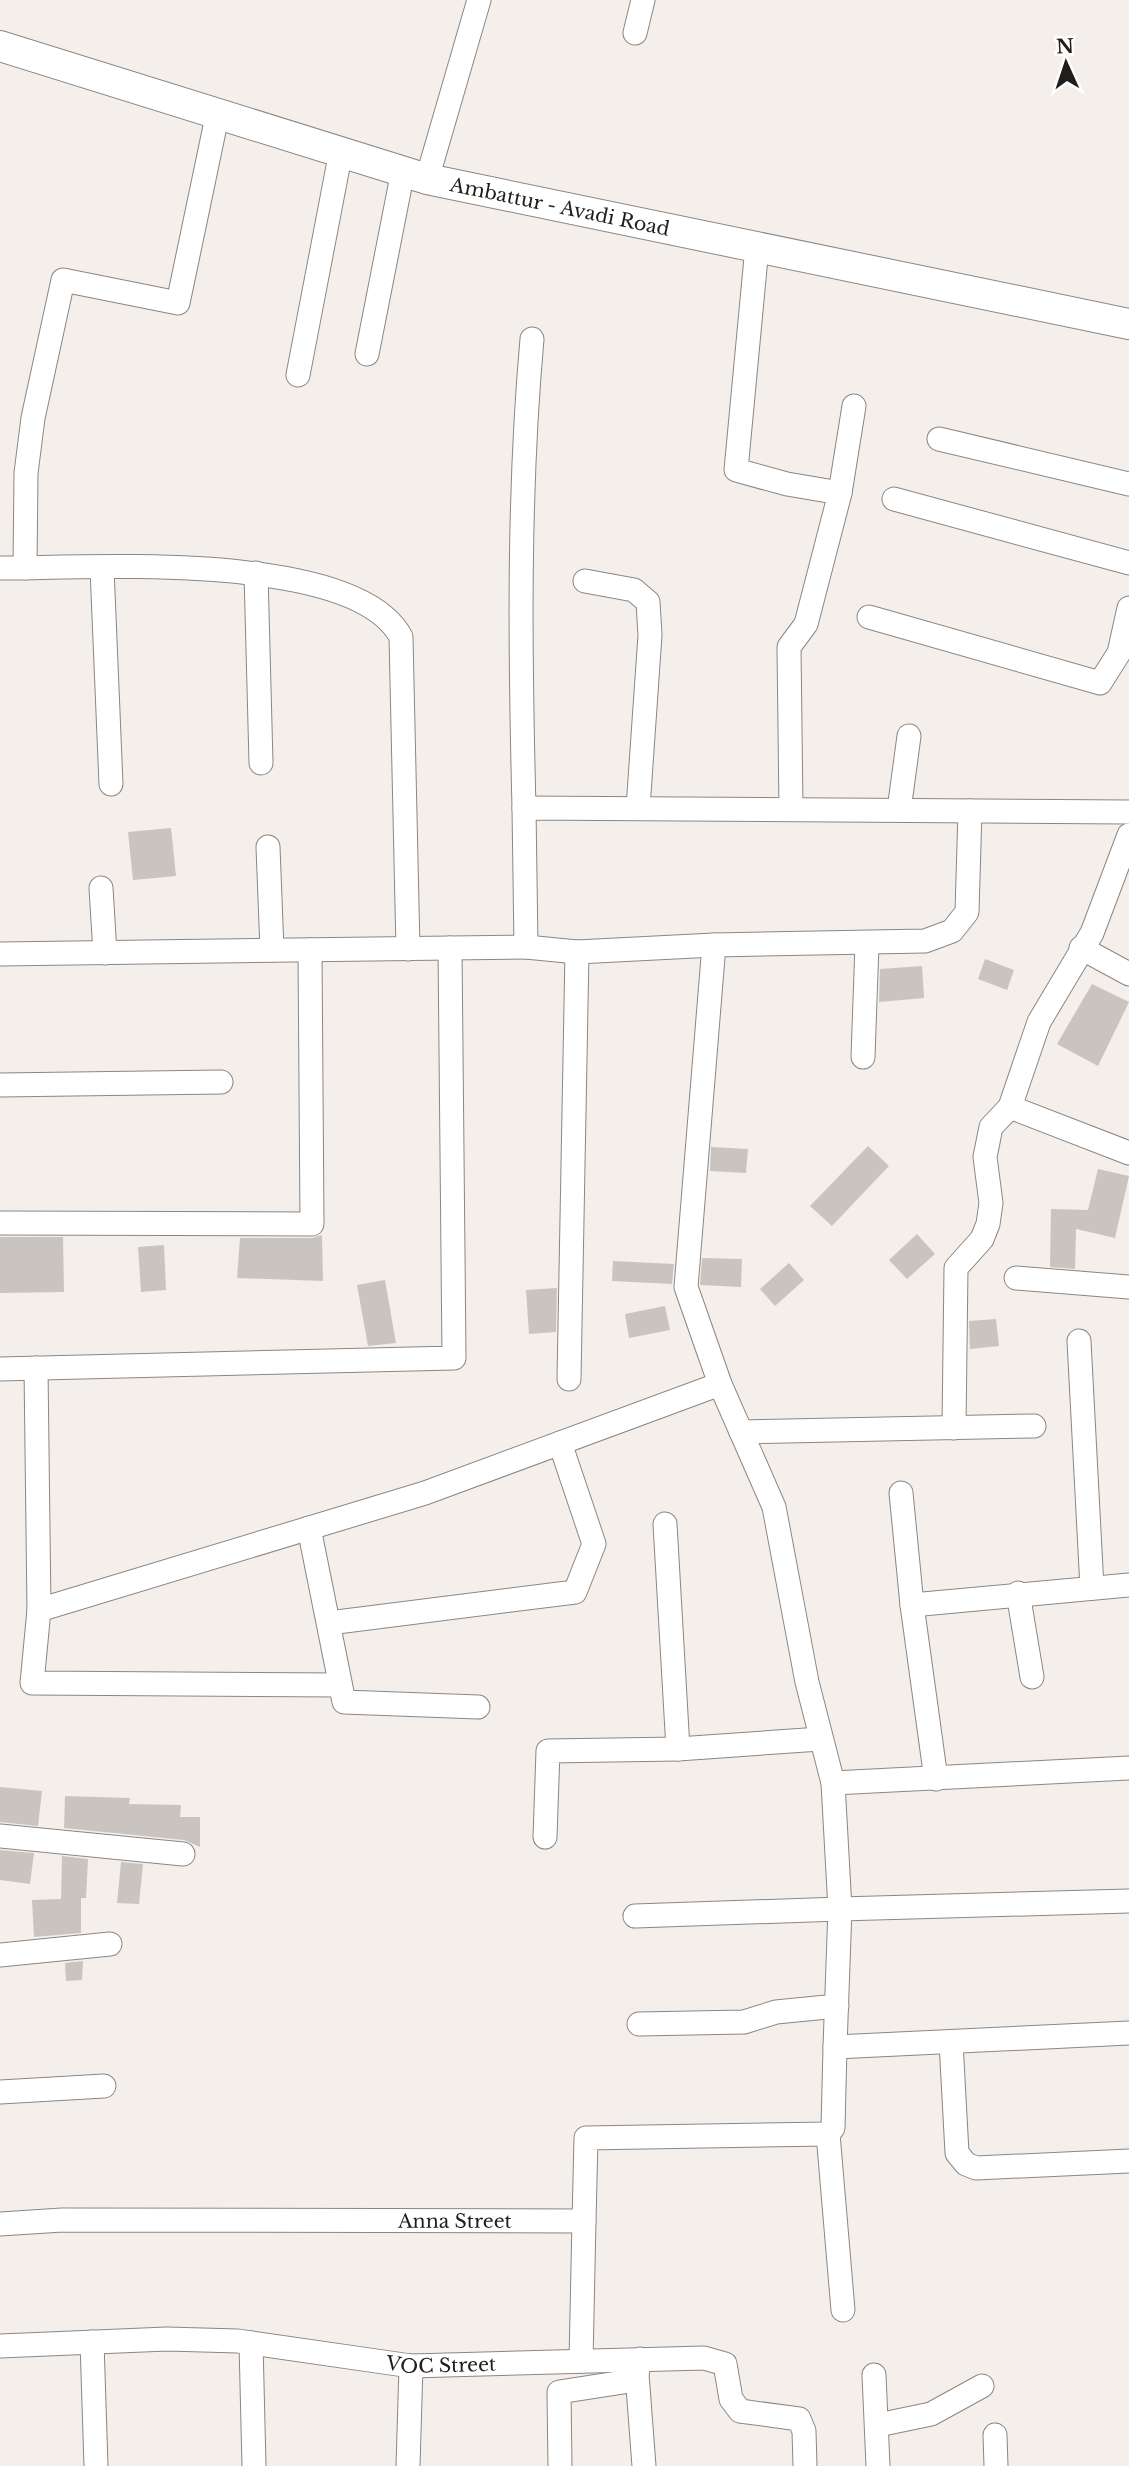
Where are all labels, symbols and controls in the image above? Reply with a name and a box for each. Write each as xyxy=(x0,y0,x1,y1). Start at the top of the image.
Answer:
north arrow xyxy=(1031,28,1101,98)
text: N xyxy=(1056,35,1075,58)
street label: Ambattur - Avadi Road xyxy=(447,173,672,241)
street label: Anna Street xyxy=(397,2210,513,2233)
street label: VOC Street xyxy=(383,2351,497,2379)

